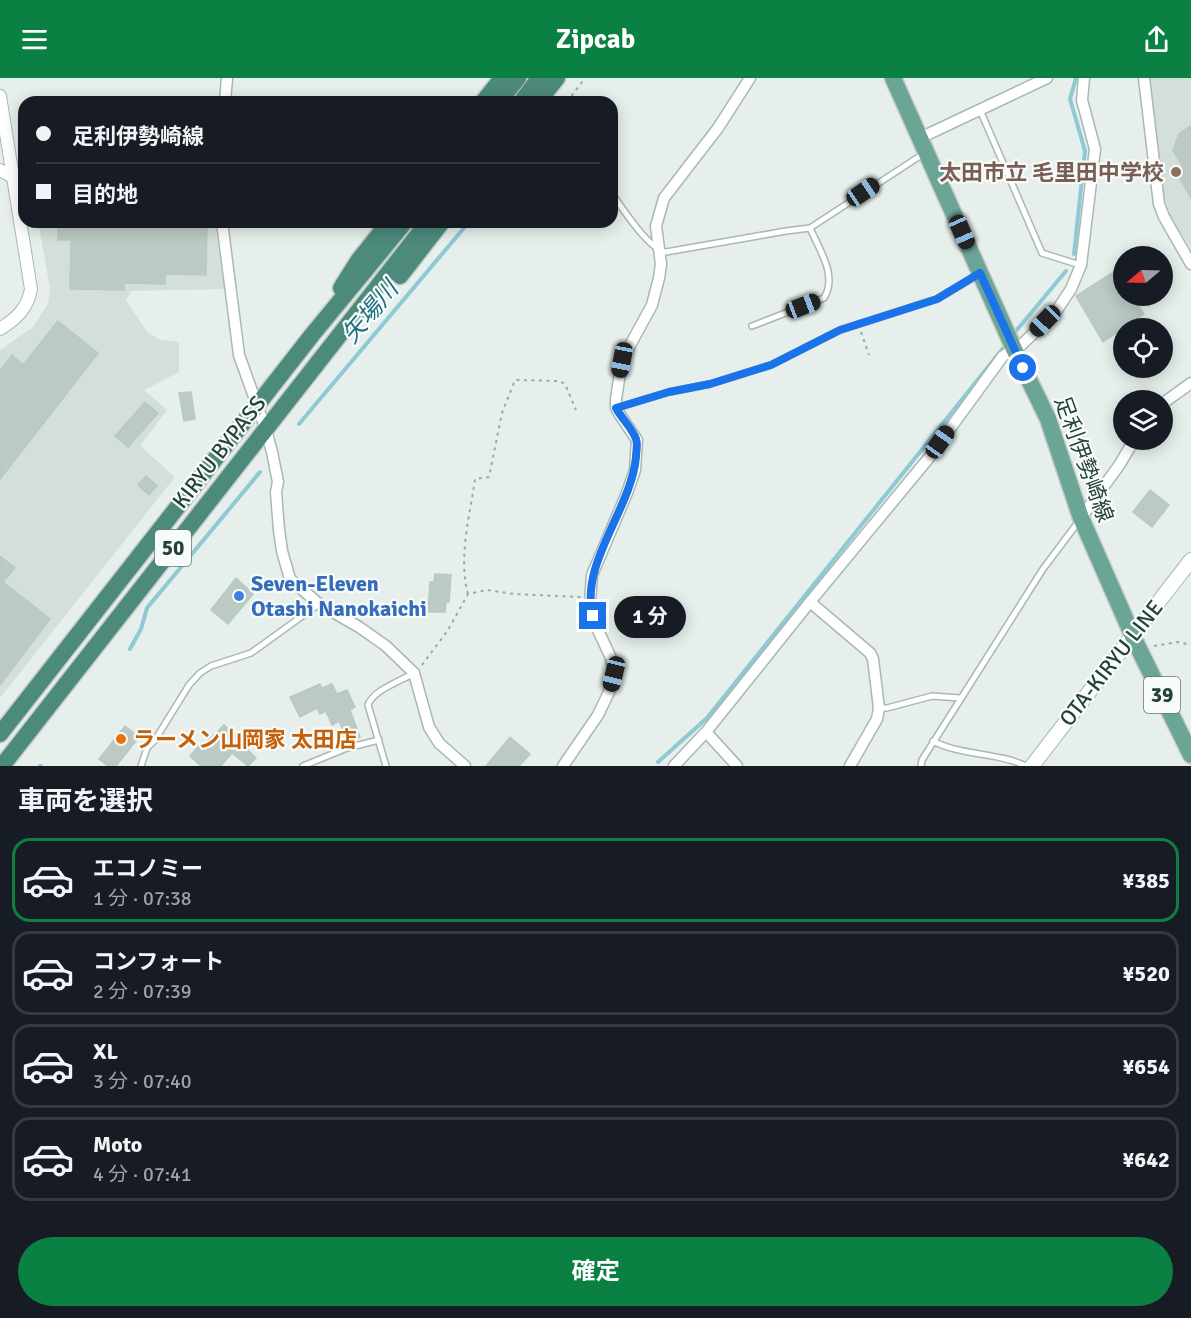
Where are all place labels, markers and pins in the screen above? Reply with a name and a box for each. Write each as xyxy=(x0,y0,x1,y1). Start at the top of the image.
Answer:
place label: 太田市立 毛里田中学校 xyxy=(939,159,1164,186)
marker: 太田市立 毛里田中学校 xyxy=(1169,165,1183,179)
place label: Seven-Eleven Otashi Nanokaichi xyxy=(251,570,427,622)
marker: Seven-Eleven Otashi Nanokaichi xyxy=(232,589,246,603)
place label: ラーメン山岡家 太田店 xyxy=(133,726,357,753)
marker: ラーメン山岡家 太田店 xyxy=(114,732,128,746)

